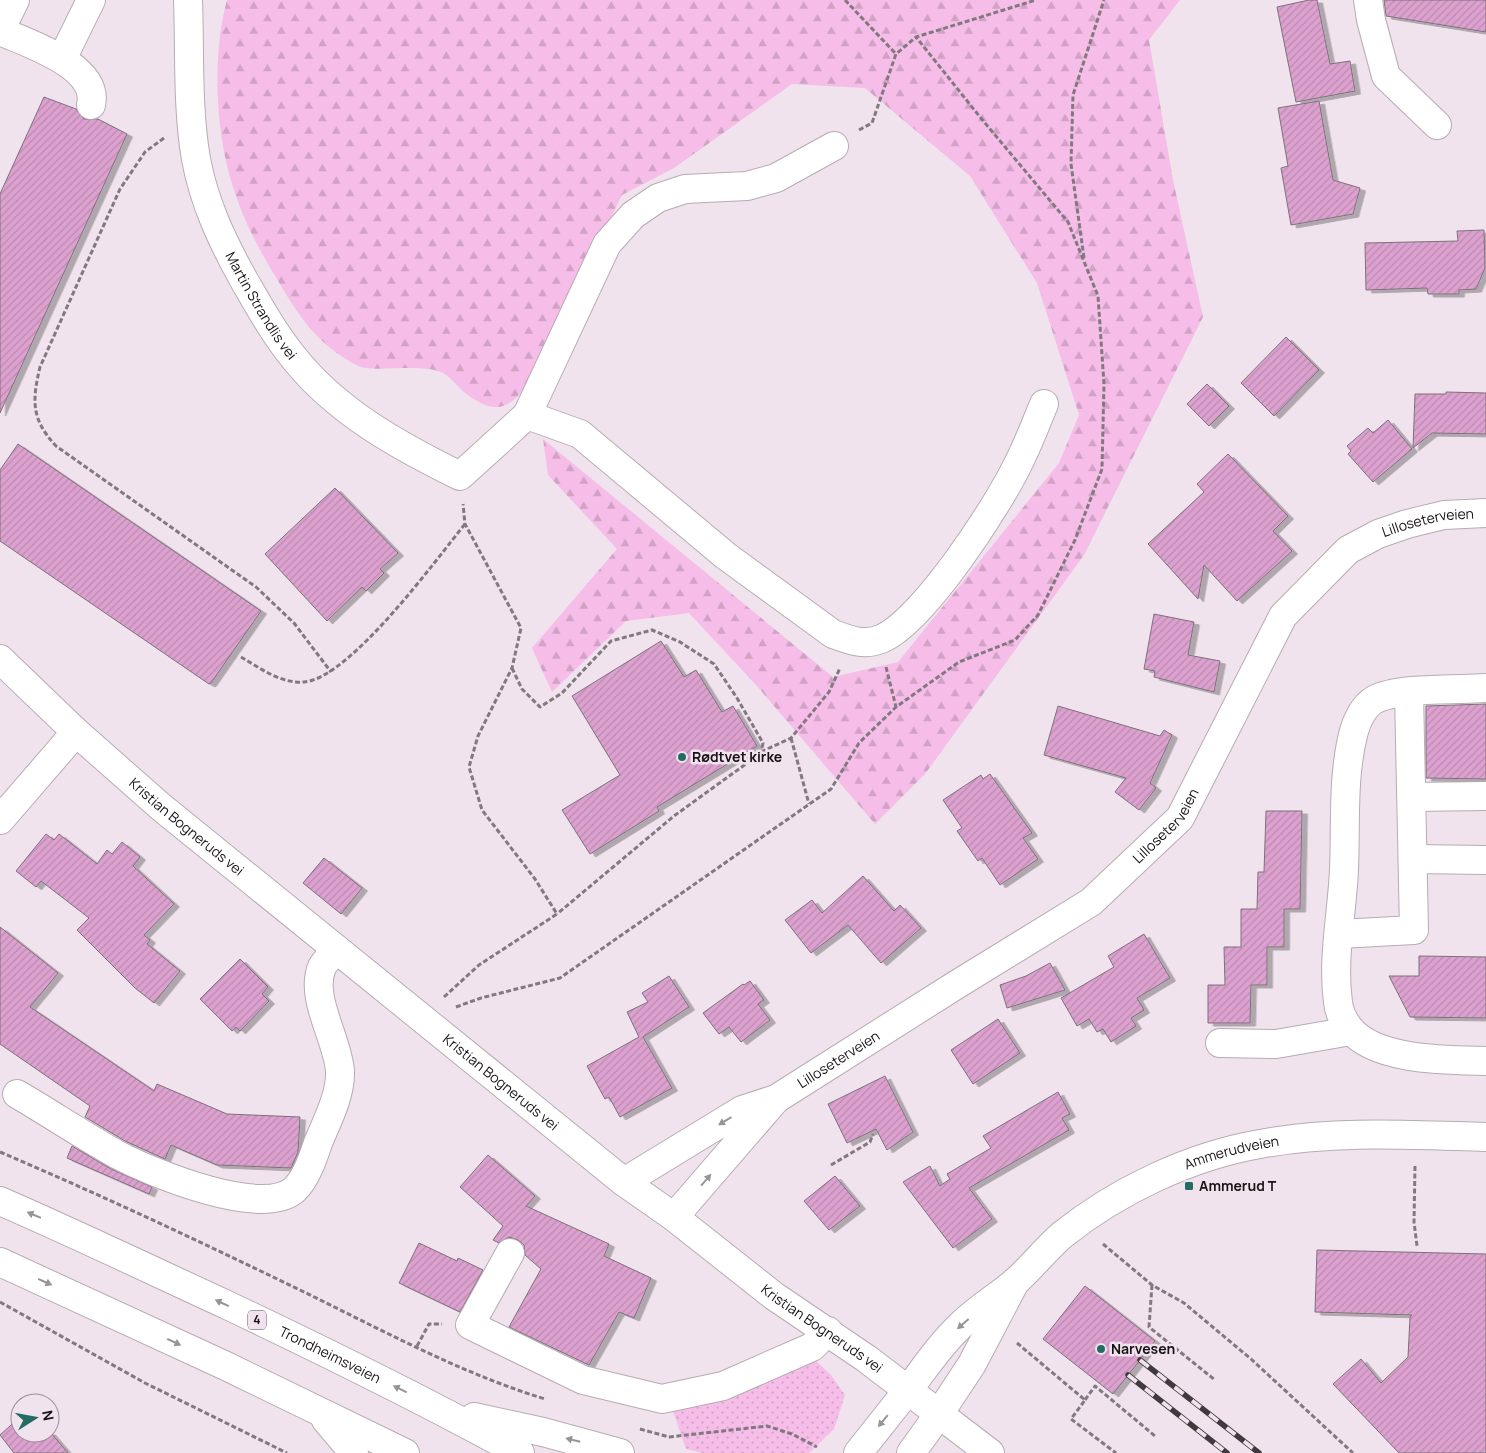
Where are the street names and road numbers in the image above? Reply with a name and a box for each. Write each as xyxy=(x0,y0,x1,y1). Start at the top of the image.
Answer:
street label: Martin Strandlis vei xyxy=(221,248,302,363)
street label: Lilloseterveien xyxy=(1379,504,1474,541)
street label: Kristian Bogneruds vei xyxy=(125,773,248,880)
street label: Lilloseterveien xyxy=(1128,785,1203,867)
street label: Lilloseterveien xyxy=(793,1026,883,1092)
street label: Kristian Bogneruds vei xyxy=(439,1029,563,1134)
street label: Ammerudveien xyxy=(1181,1131,1280,1173)
street label: Kristian Bogneruds vei xyxy=(758,1280,887,1377)
road number: 4 xyxy=(248,1310,266,1330)
street label: Trondheimsveien xyxy=(276,1321,384,1387)

